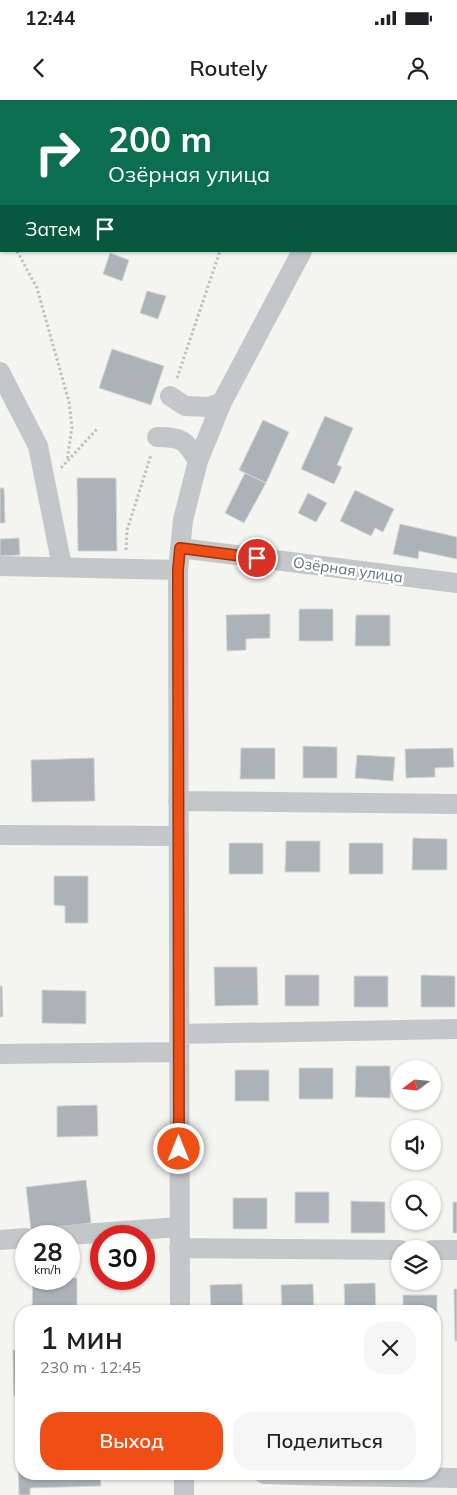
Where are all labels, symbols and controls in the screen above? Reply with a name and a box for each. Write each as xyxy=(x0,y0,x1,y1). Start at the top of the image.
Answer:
text: 12:44 xyxy=(25,6,75,30)
icon: back xyxy=(25,54,53,82)
text: Routely xyxy=(190,54,267,82)
icon: person xyxy=(404,54,432,82)
text: 200 m xyxy=(108,117,212,161)
icon: right xyxy=(25,120,90,185)
text: Озёрная улица xyxy=(108,160,270,188)
icon: arrive xyxy=(91,215,119,243)
text: Затем xyxy=(25,217,81,241)
pin xyxy=(236,537,278,579)
icon: arrive xyxy=(243,544,271,572)
street label: Озёрная улица xyxy=(292,552,404,587)
north arrow xyxy=(391,1060,441,1110)
map controls xyxy=(391,1060,441,1290)
button: sound xyxy=(391,1120,441,1170)
position arrow xyxy=(152,1122,204,1174)
button: search xyxy=(391,1180,441,1230)
speed limit sign: 30 xyxy=(90,1225,155,1290)
text: 28 xyxy=(32,1236,63,1267)
button: layers xyxy=(391,1240,441,1290)
text: km/h xyxy=(34,1262,61,1277)
text: 1 мин xyxy=(40,1319,123,1357)
button: close xyxy=(364,1322,416,1374)
text: 230 m · 12:45 xyxy=(40,1357,141,1377)
button: Выход xyxy=(40,1412,223,1470)
button: Поделиться xyxy=(233,1412,416,1470)

